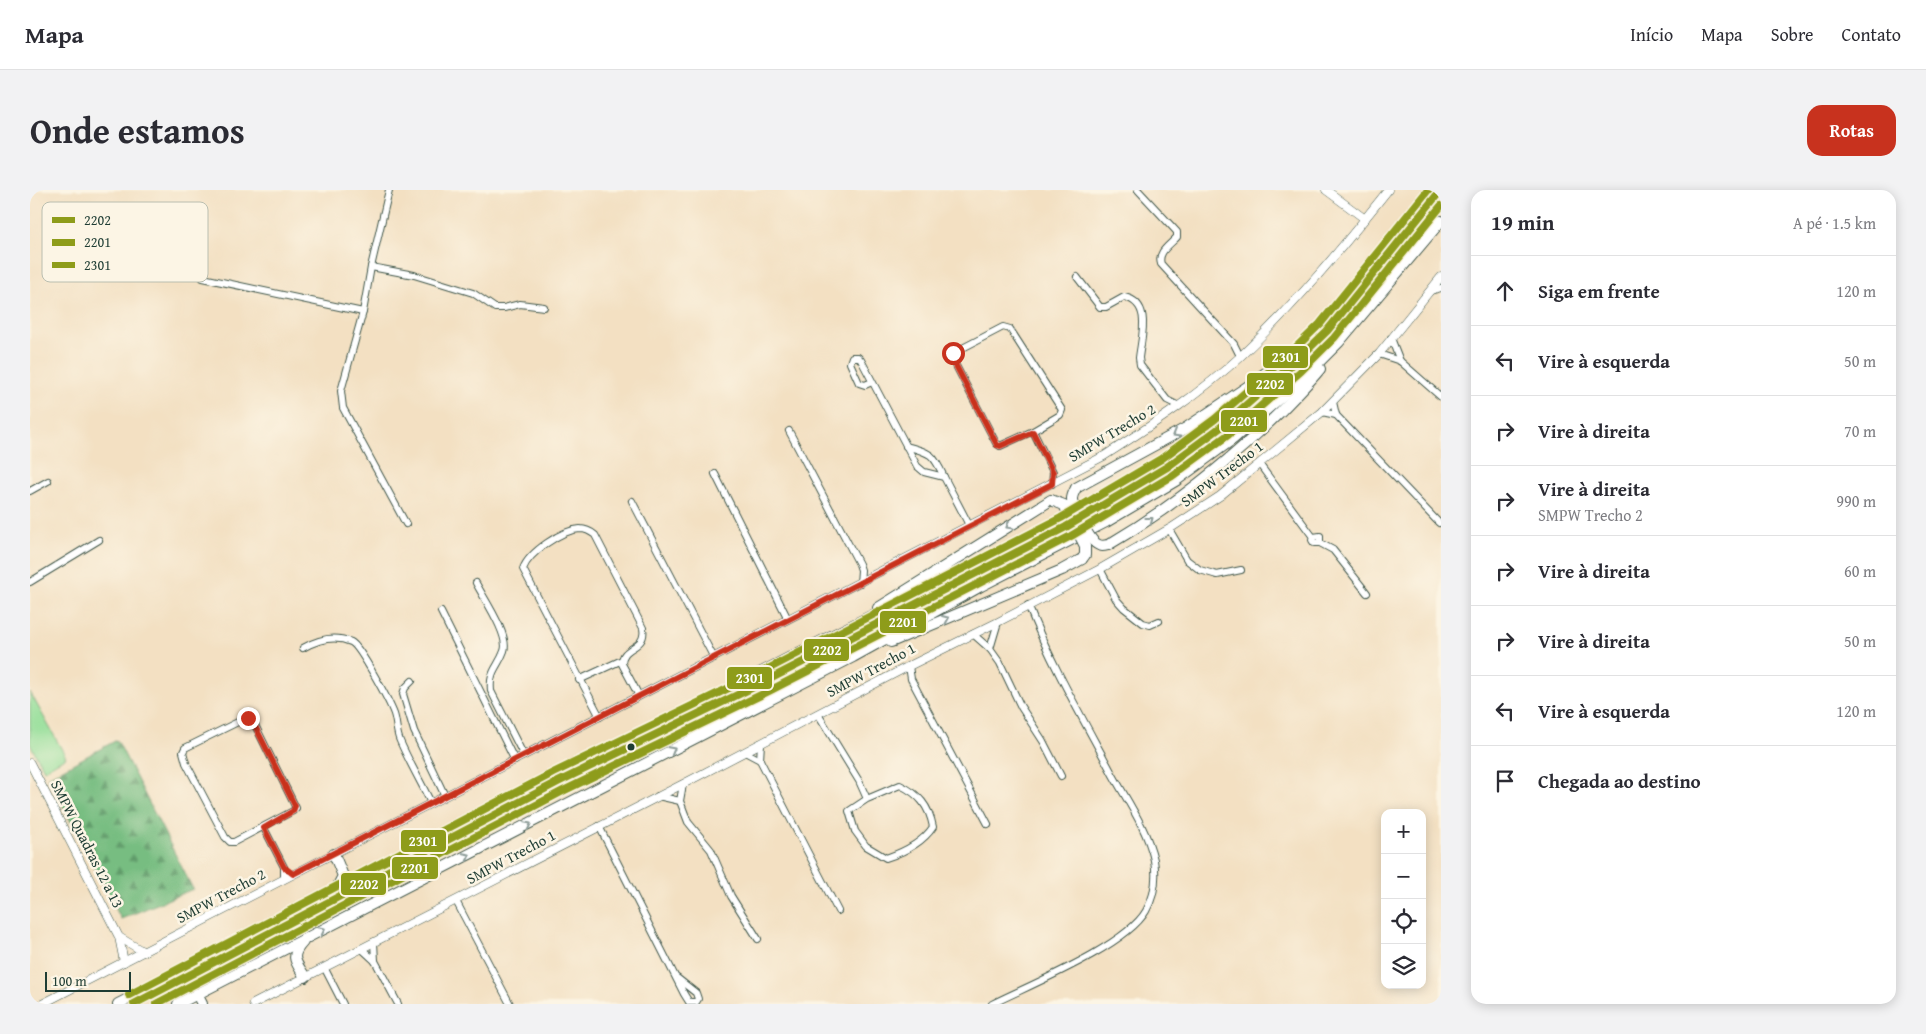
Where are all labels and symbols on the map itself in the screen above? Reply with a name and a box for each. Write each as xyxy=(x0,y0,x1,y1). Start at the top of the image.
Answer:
legend xyxy=(42,202,208,282)
text: 2202 xyxy=(84,210,111,230)
text: 2201 xyxy=(84,232,111,252)
text: 2301 xyxy=(84,255,111,275)
route start xyxy=(942,342,965,365)
line badge: 2301 xyxy=(1262,345,1309,369)
text: 2301 xyxy=(1271,347,1301,367)
line badge: 2202 xyxy=(1246,372,1294,396)
text: 2202 xyxy=(1255,374,1285,394)
street label: SMPW Trecho 2 xyxy=(1064,398,1159,467)
line badge: 2201 xyxy=(1220,409,1268,433)
text: 2201 xyxy=(1229,411,1259,431)
one-way arrow xyxy=(1172,428,1181,438)
street label: SMPW Trecho 1 xyxy=(1176,436,1267,512)
one-way arrow xyxy=(1144,517,1153,525)
one-way arrow xyxy=(1006,519,1015,529)
line badge: 2201 xyxy=(879,610,927,634)
text: 2201 xyxy=(888,612,918,632)
one-way arrow xyxy=(941,614,950,625)
street label: SMPW Trecho 1 xyxy=(822,637,919,702)
line badge: 2202 xyxy=(803,638,850,662)
text: 2202 xyxy=(812,640,842,660)
line badge: 2301 xyxy=(726,666,773,690)
text: 2301 xyxy=(735,668,765,688)
route end xyxy=(237,707,260,730)
unlabelled marker xyxy=(626,742,636,752)
one-way arrow xyxy=(667,746,676,756)
street label: SMPW Quadras 12 a 13 xyxy=(46,776,129,911)
one-way arrow xyxy=(523,821,532,831)
street label: SMPW Trecho 1 xyxy=(462,824,559,889)
line badge: 2301 xyxy=(400,829,447,853)
text: 2301 xyxy=(408,831,438,851)
one-way arrow xyxy=(461,852,470,862)
line badge: 2201 xyxy=(391,856,439,880)
text: 2201 xyxy=(400,858,430,878)
street label: SMPW Trecho 2 xyxy=(172,863,269,928)
line badge: 2202 xyxy=(340,872,387,896)
text: 2202 xyxy=(349,874,379,894)
one-way arrow xyxy=(317,926,326,936)
scale bar xyxy=(45,969,131,992)

